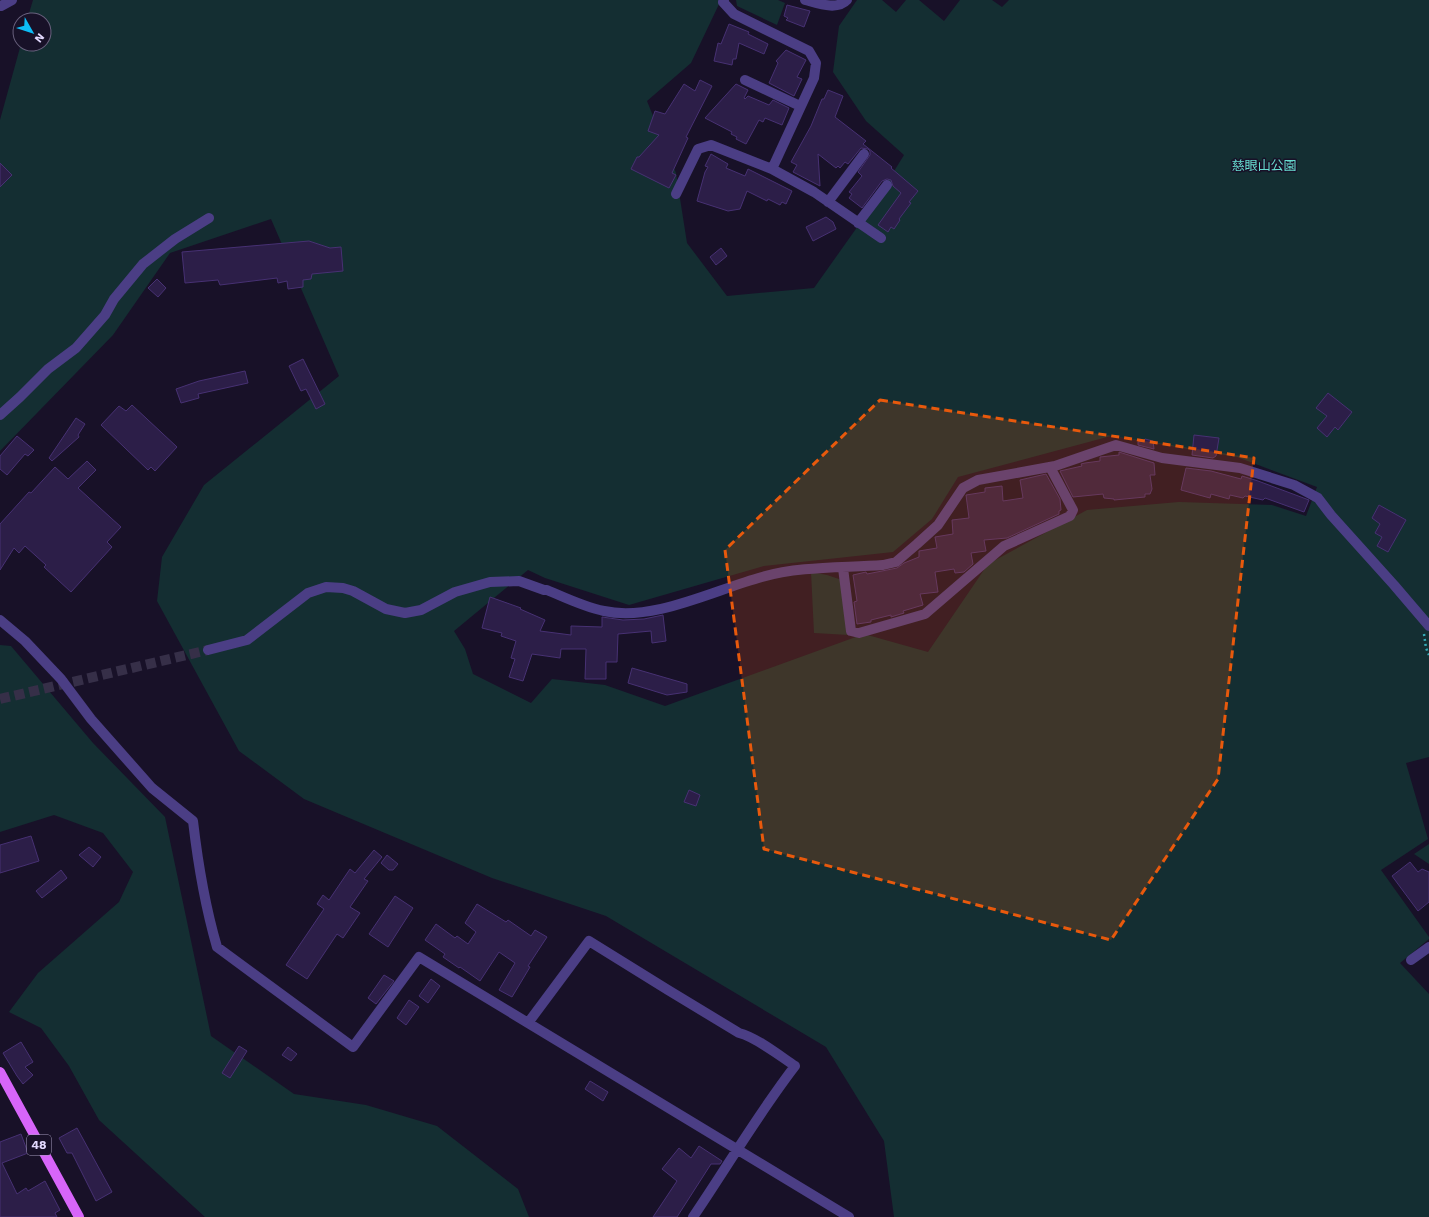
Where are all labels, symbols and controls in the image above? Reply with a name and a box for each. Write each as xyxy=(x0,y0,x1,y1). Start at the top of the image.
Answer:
north arrow xyxy=(12,12,52,52)
text: N xyxy=(32,31,47,45)
park label: 慈眼山公園 xyxy=(1231,158,1297,173)
road number: 48 xyxy=(27,1135,51,1155)

